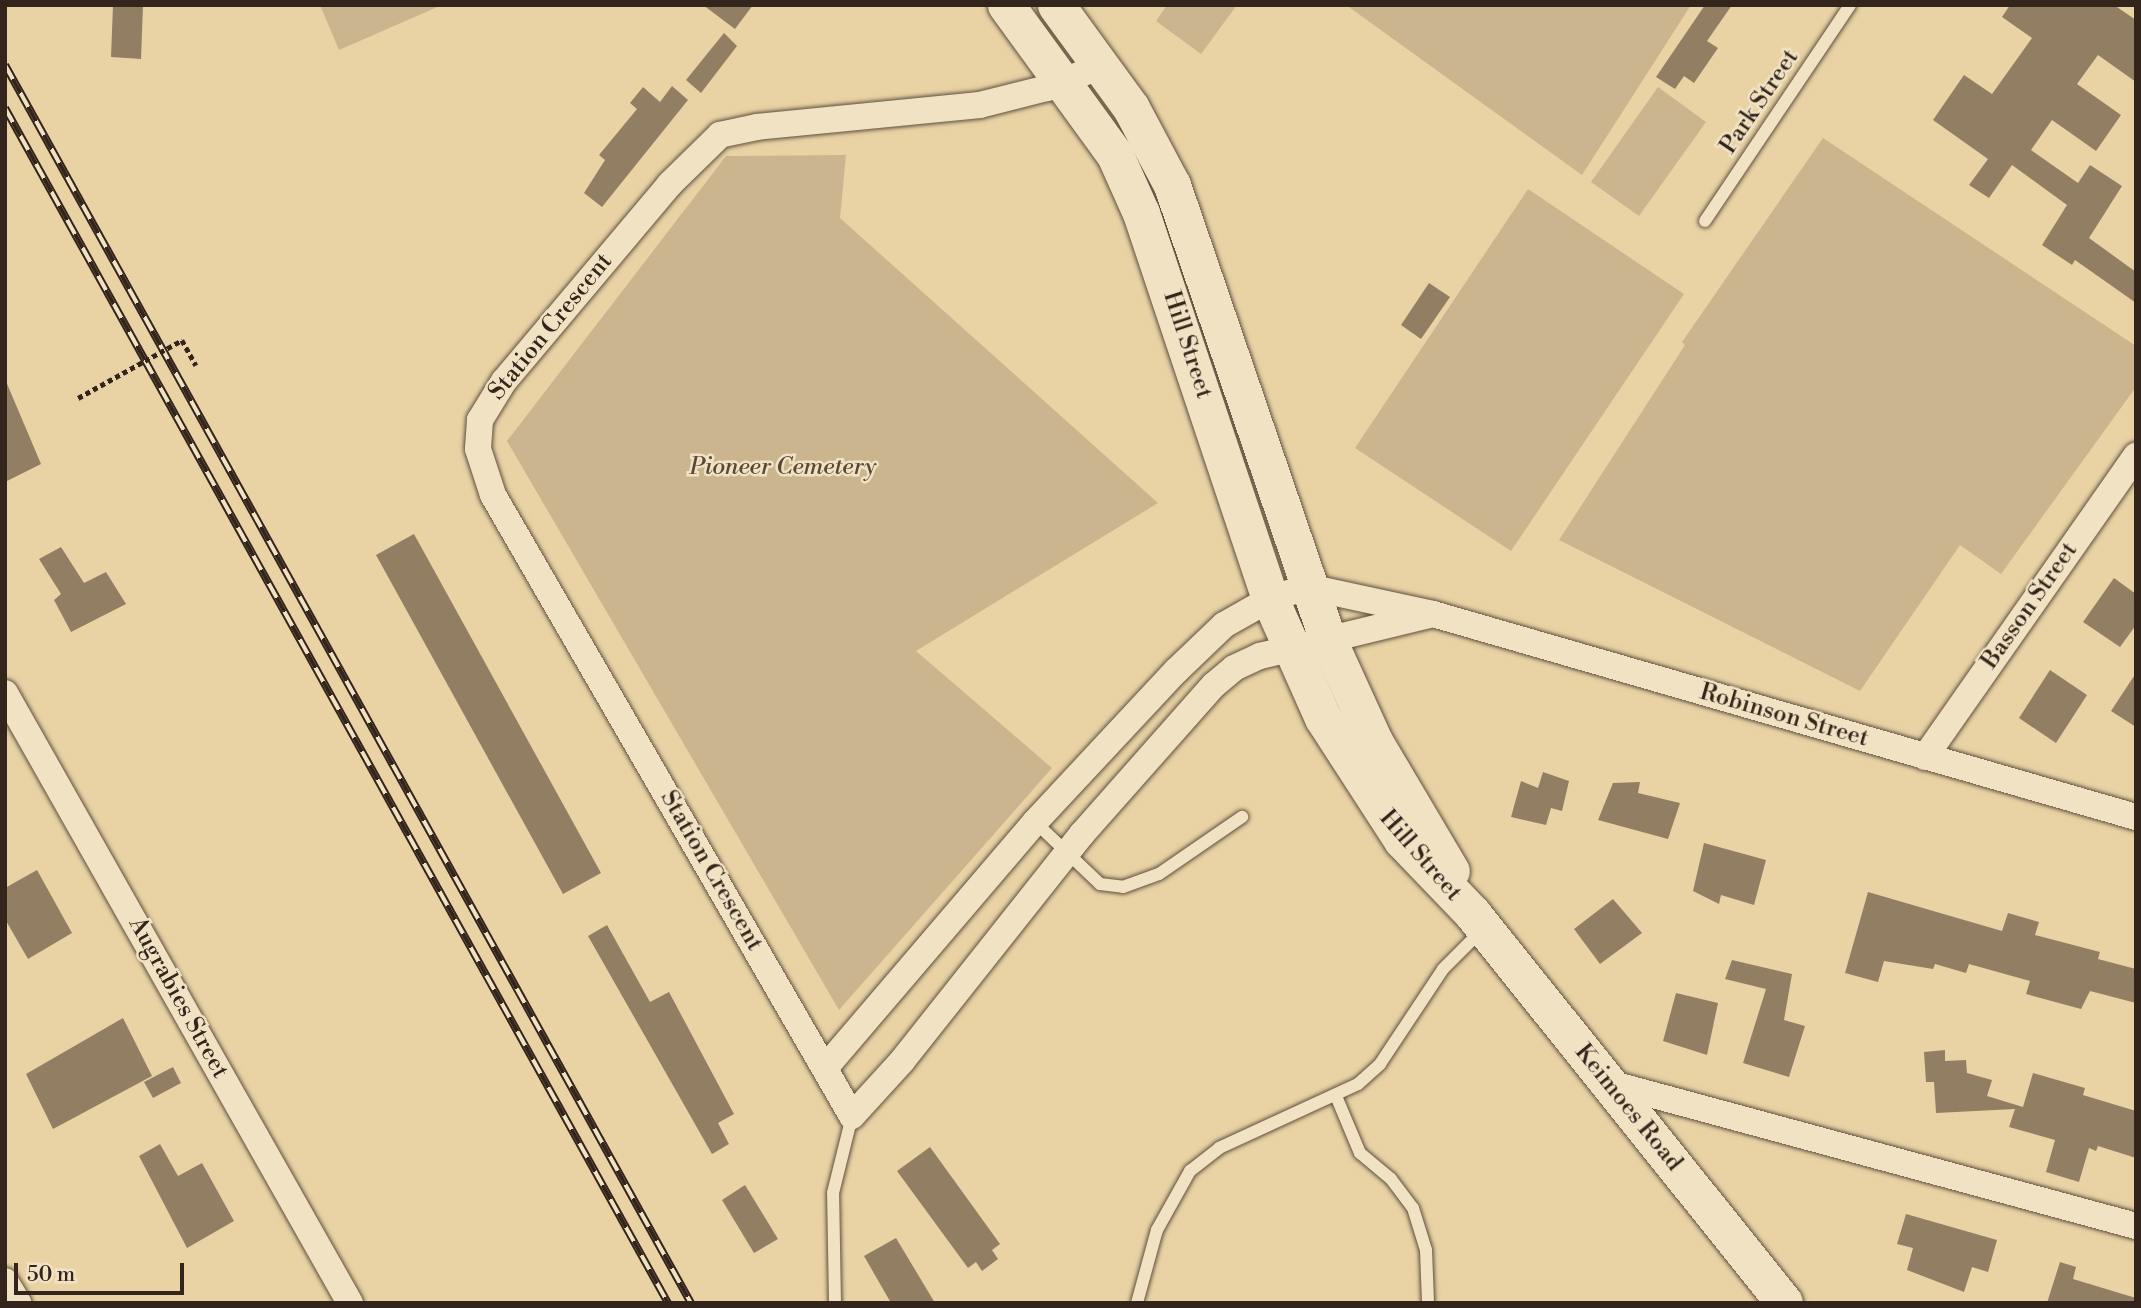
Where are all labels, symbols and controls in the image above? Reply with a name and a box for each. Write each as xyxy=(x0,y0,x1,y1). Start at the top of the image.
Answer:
street label: Park Street xyxy=(1714,44,1806,160)
street label: Station Crescent xyxy=(483,248,619,406)
street label: Hill Street xyxy=(1156,288,1218,402)
park label: Pioneer Cemetery xyxy=(689,454,877,482)
street label: Basson Street xyxy=(1976,537,2084,675)
street label: Robinson Street xyxy=(1696,678,1872,754)
street label: Station Crescent xyxy=(653,786,769,956)
street label: Hill Street xyxy=(1373,804,1467,908)
street label: Augrabies Street xyxy=(122,912,234,1084)
street label: Keimoes Road xyxy=(1568,1039,1688,1177)
scale bar xyxy=(18,1248,187,1292)
text: 50 m xyxy=(27,1262,75,1288)

